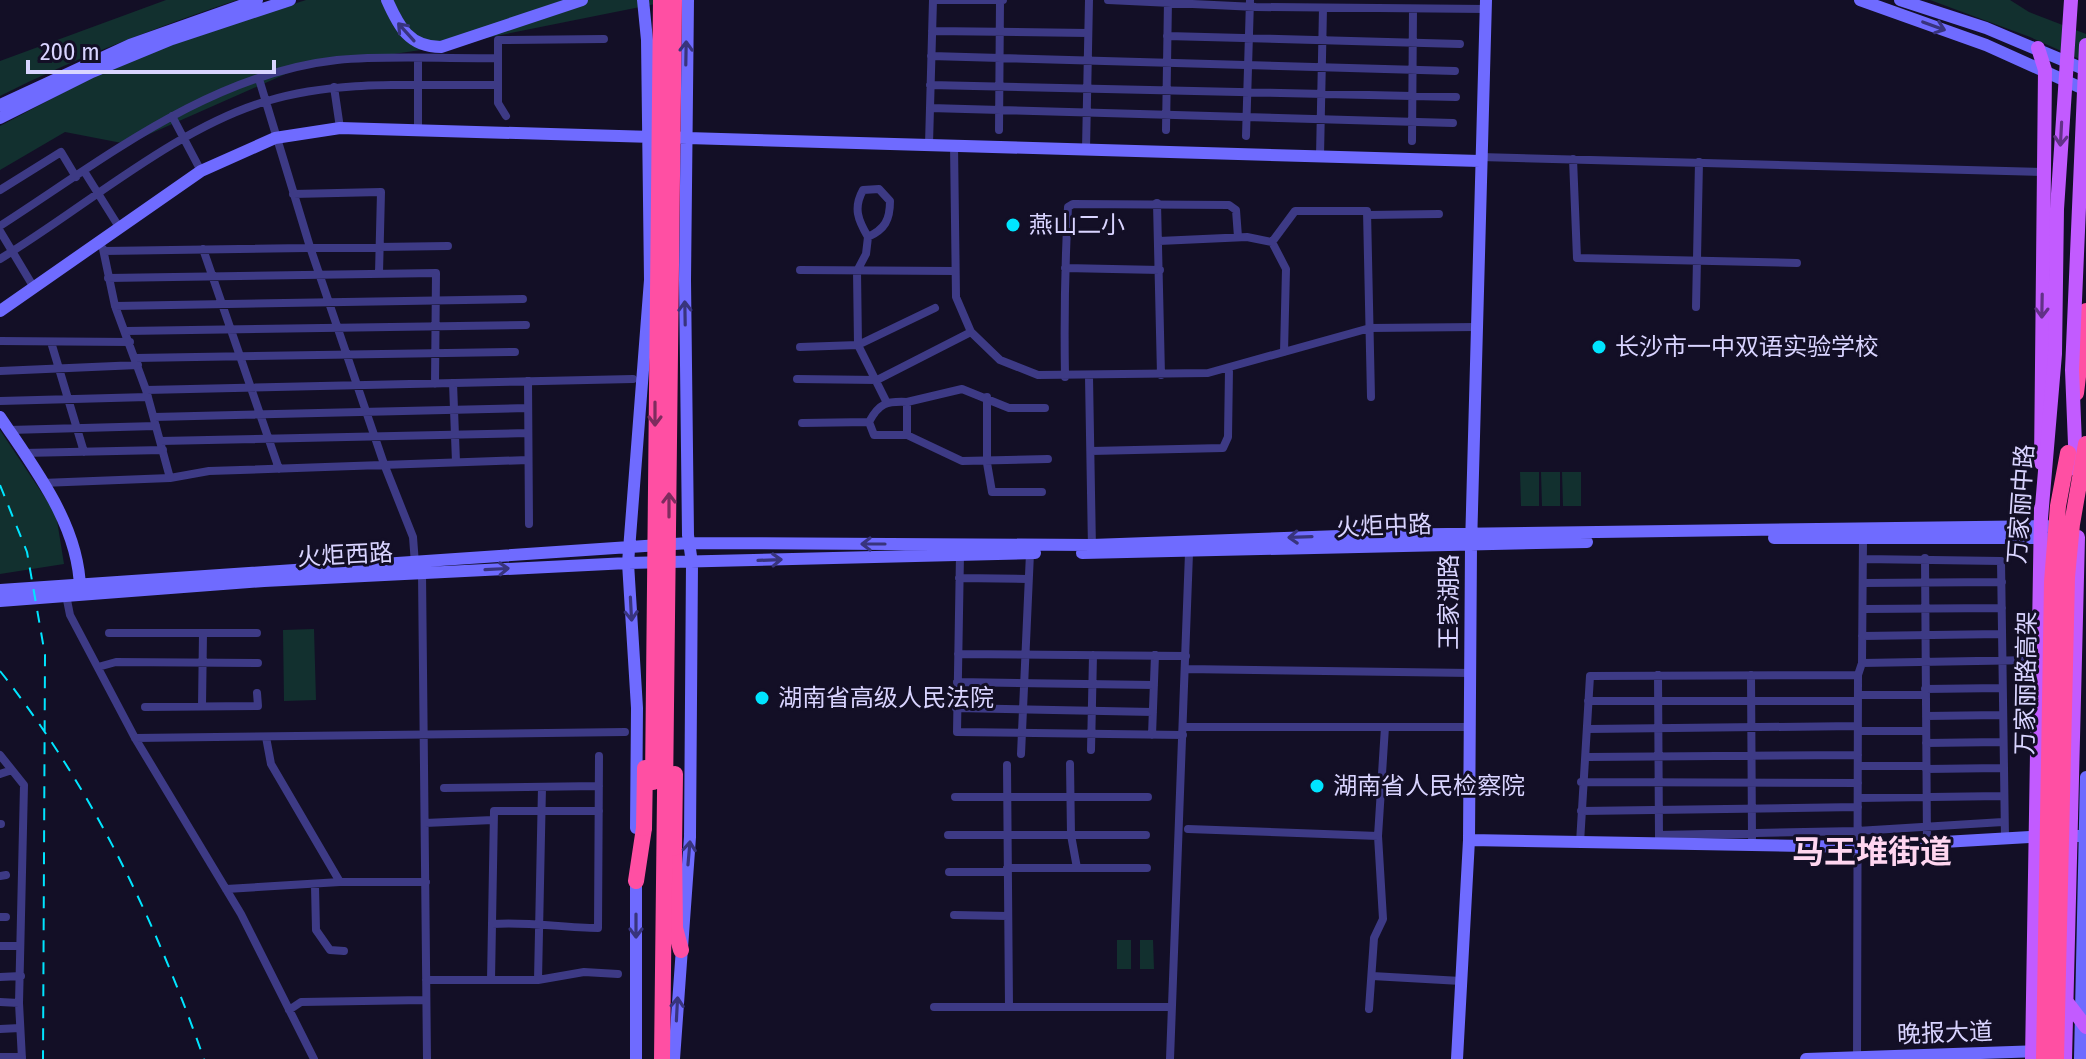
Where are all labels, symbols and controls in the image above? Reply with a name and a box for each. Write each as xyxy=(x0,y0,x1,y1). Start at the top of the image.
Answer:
one-way arrow xyxy=(1921,20,1946,34)
one-way arrow xyxy=(397,22,416,43)
scale bar xyxy=(28,24,274,74)
text: 200 m xyxy=(40,38,100,66)
one-way arrow xyxy=(678,40,694,67)
one-way arrow xyxy=(2053,120,2068,146)
place label: 燕山二小 xyxy=(1029,211,1125,239)
marker: 燕山二小 xyxy=(1004,216,1022,234)
one-way arrow xyxy=(2034,292,2050,319)
one-way arrow xyxy=(677,300,693,327)
place label: 长沙市一中双语实验学校 xyxy=(1615,333,1879,361)
marker: 长沙市一中双语实验学校 xyxy=(1590,338,1608,356)
one-way arrow xyxy=(647,400,663,427)
street label: 万家丽中路 xyxy=(2003,443,2039,565)
one-way arrow xyxy=(661,492,677,519)
street label: 火炬中路 xyxy=(1336,510,1432,542)
one-way arrow xyxy=(1287,530,1314,545)
one-way arrow xyxy=(860,536,887,552)
street label: 火炬西路 xyxy=(296,539,394,571)
one-way arrow xyxy=(756,553,783,568)
street label: 王家湖路 xyxy=(1435,554,1463,650)
one-way arrow xyxy=(483,562,510,577)
one-way arrow xyxy=(624,595,639,622)
street label: 万家丽路高架 xyxy=(2011,611,2041,755)
place label: 湖南省高级人民法院 xyxy=(778,684,994,712)
marker: 湖南省高级人民法院 xyxy=(753,689,771,707)
place label: 湖南省人民检察院 xyxy=(1333,772,1525,800)
marker: 湖南省人民检察院 xyxy=(1308,777,1326,795)
district label: 马王堆街道 xyxy=(1792,833,1952,871)
one-way arrow xyxy=(681,840,696,867)
one-way arrow xyxy=(628,912,644,939)
one-way arrow xyxy=(670,996,685,1023)
street label: 晚报大道 xyxy=(1897,1017,1993,1049)

